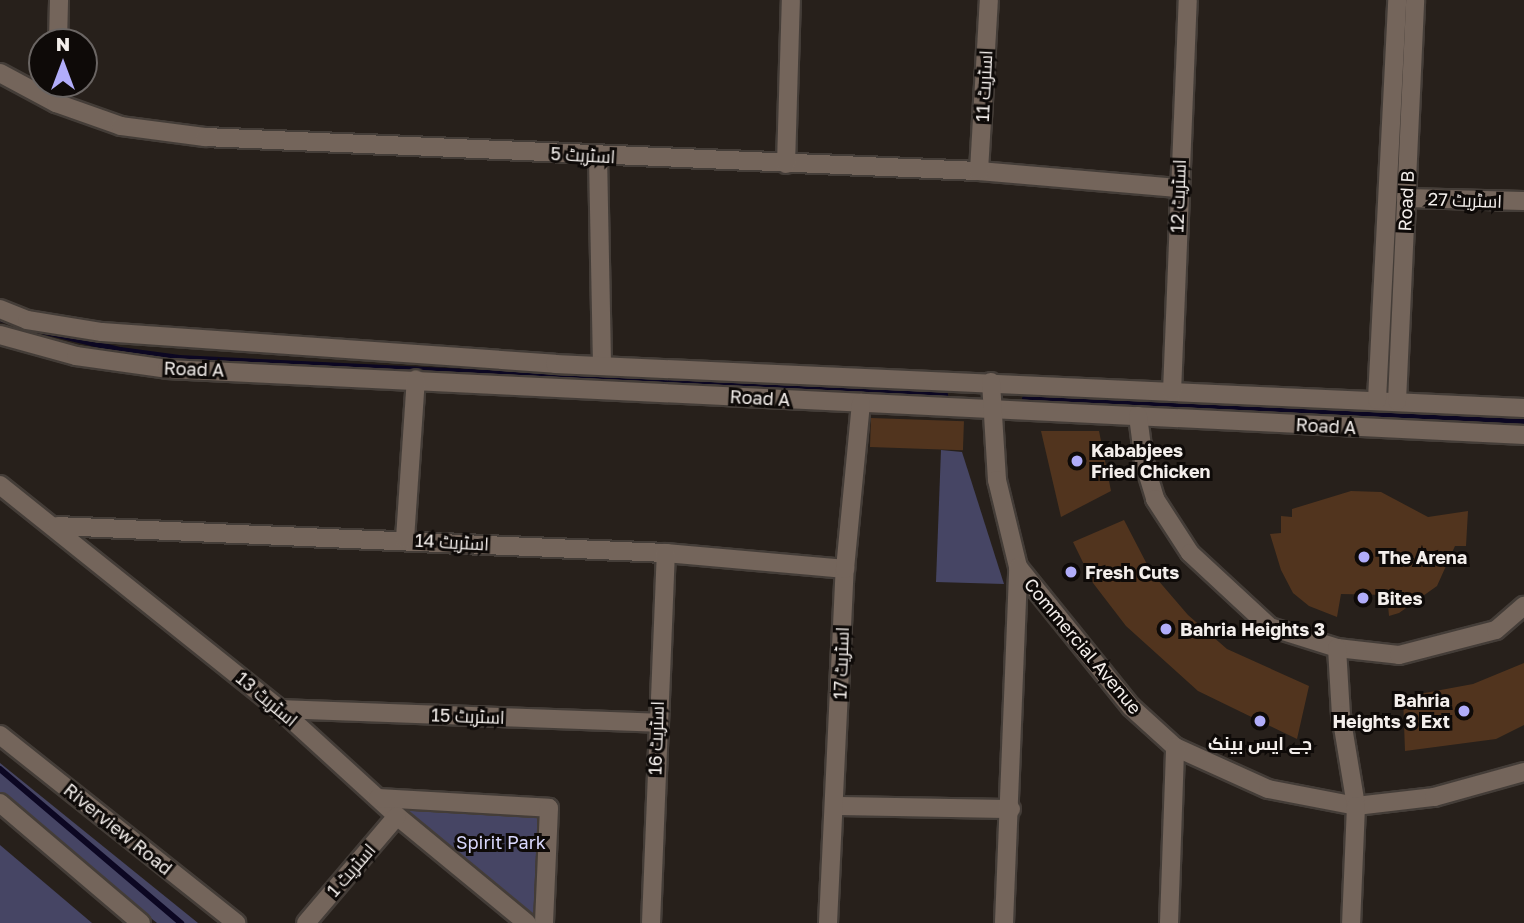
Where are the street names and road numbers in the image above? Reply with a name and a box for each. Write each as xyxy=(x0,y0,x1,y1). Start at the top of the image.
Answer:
street label: اسٹریٹ 11 xyxy=(971,50,997,122)
street label: اسٹریٹ 5 xyxy=(550,143,616,167)
street label: اسٹریٹ 12 xyxy=(1166,159,1190,233)
street label: Road B xyxy=(1394,170,1418,232)
street label: اسٹریٹ 27 xyxy=(1427,188,1503,212)
street label: Road A xyxy=(163,357,225,381)
street label: Road A xyxy=(729,386,791,410)
street label: Road A xyxy=(1295,414,1357,438)
street label: اسٹریٹ 14 xyxy=(414,529,490,555)
street label: Commercial Avenue xyxy=(1020,574,1146,718)
street label: اسٹریٹ 17 xyxy=(829,626,853,700)
street label: اسٹریٹ 13 xyxy=(232,667,302,731)
street label: اسٹریٹ 16 xyxy=(644,701,668,775)
street label: اسٹریٹ 15 xyxy=(431,704,505,728)
street label: Riverview Road xyxy=(59,779,177,879)
street label: اسٹریٹ 1 xyxy=(322,839,380,901)

